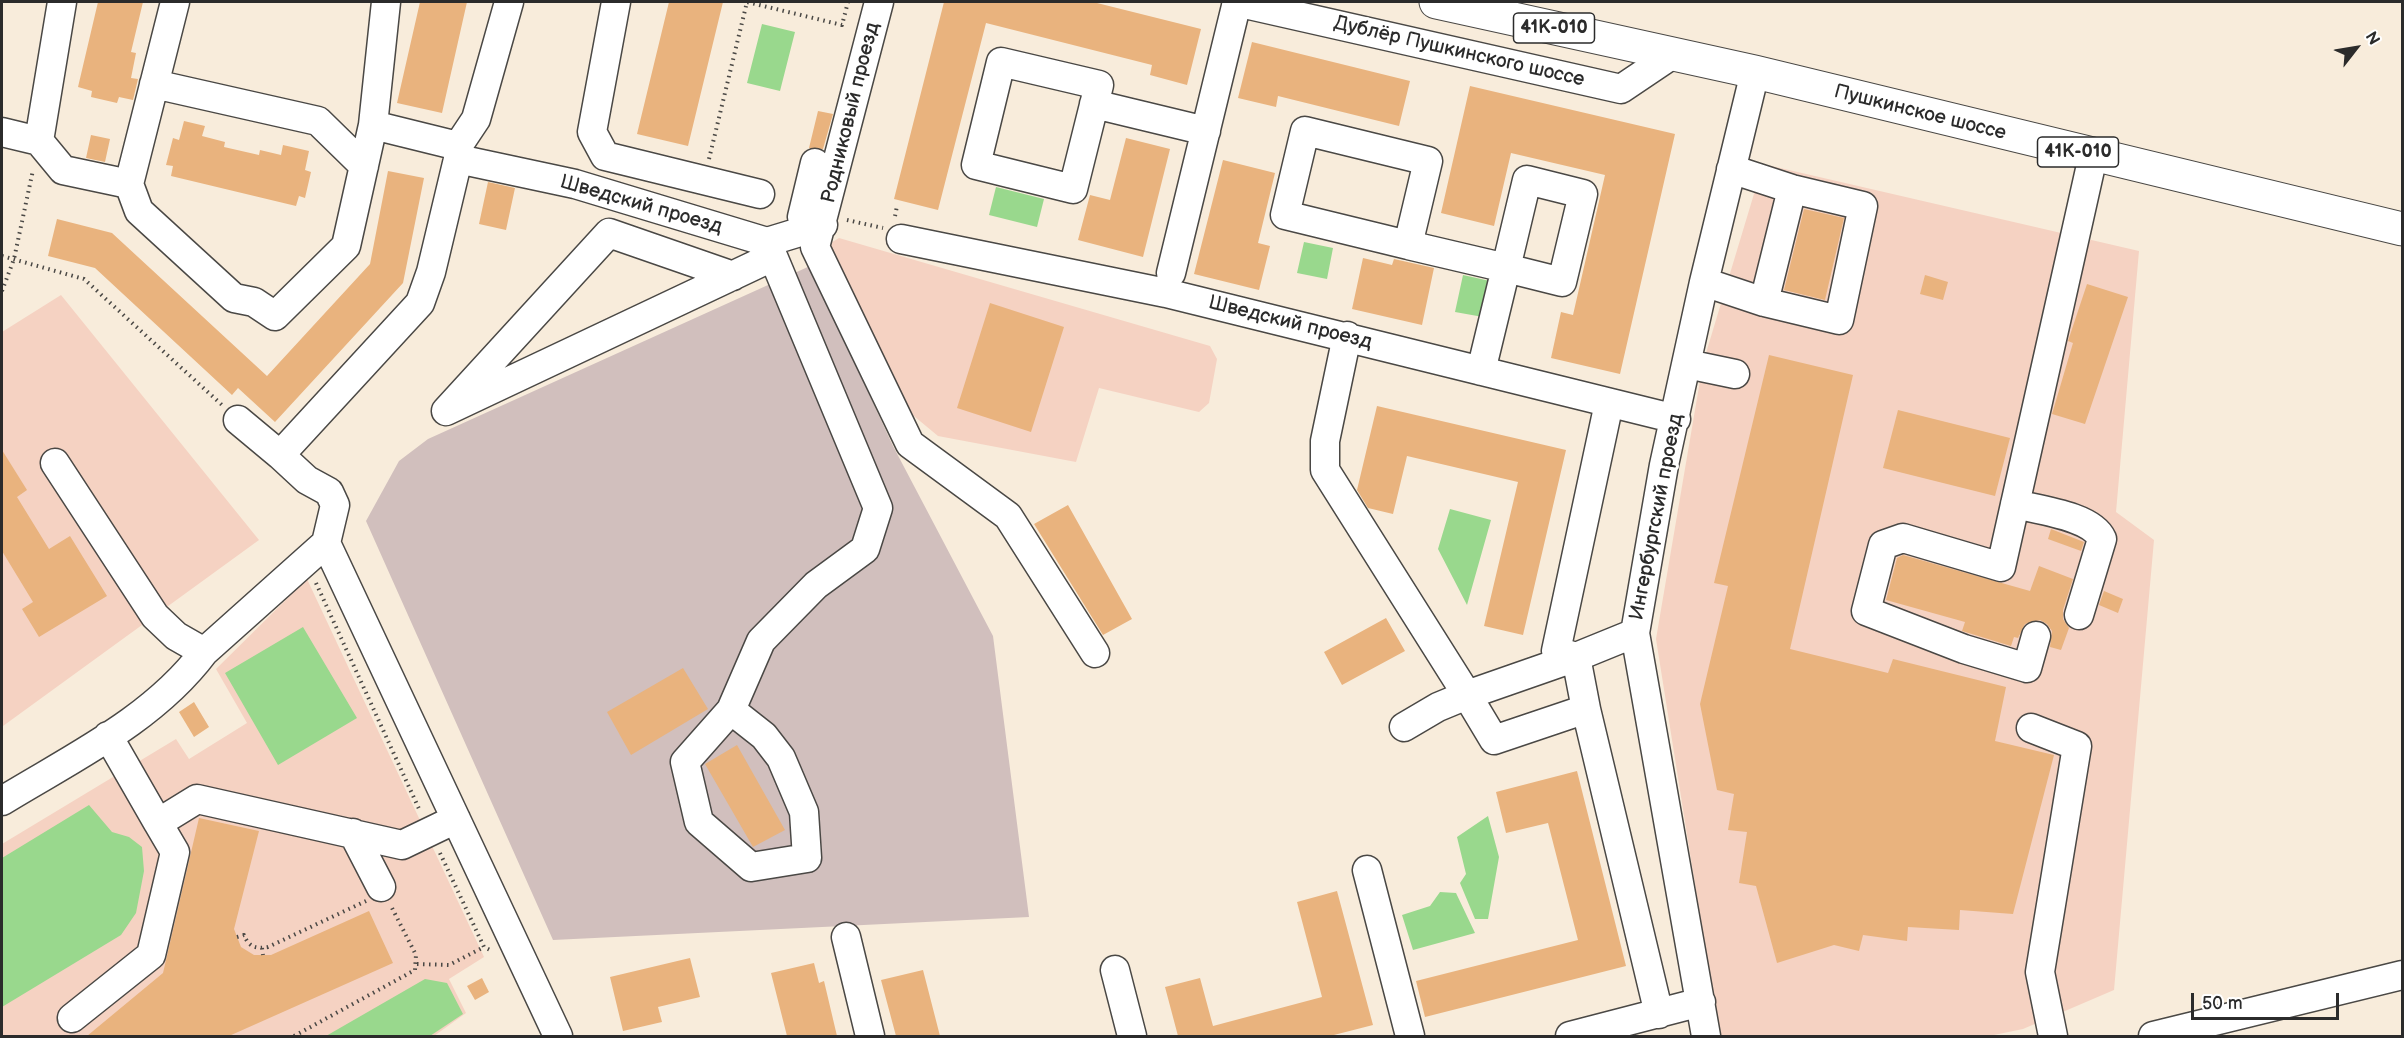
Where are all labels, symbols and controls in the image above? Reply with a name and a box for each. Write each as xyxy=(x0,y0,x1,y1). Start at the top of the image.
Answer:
street label: Дублёр Пушкинского шоссе xyxy=(1331,11,1587,93)
road number: 41К-010 xyxy=(1514,13,1594,43)
north arrow xyxy=(2326,18,2386,78)
street label: Родниковый проезд xyxy=(817,20,885,206)
text: N xyxy=(2361,28,2383,49)
street label: Пушкинское шоссе xyxy=(1831,80,2009,146)
road number: 41К-010 xyxy=(2038,137,2118,167)
street label: Шведский проезд xyxy=(557,170,725,240)
street label: Шведский проезд xyxy=(1206,291,1374,355)
street label: Ингербургский проезд xyxy=(1625,412,1689,622)
scale bar xyxy=(2194,981,2342,1019)
text: 50 m xyxy=(2202,993,2243,1014)

